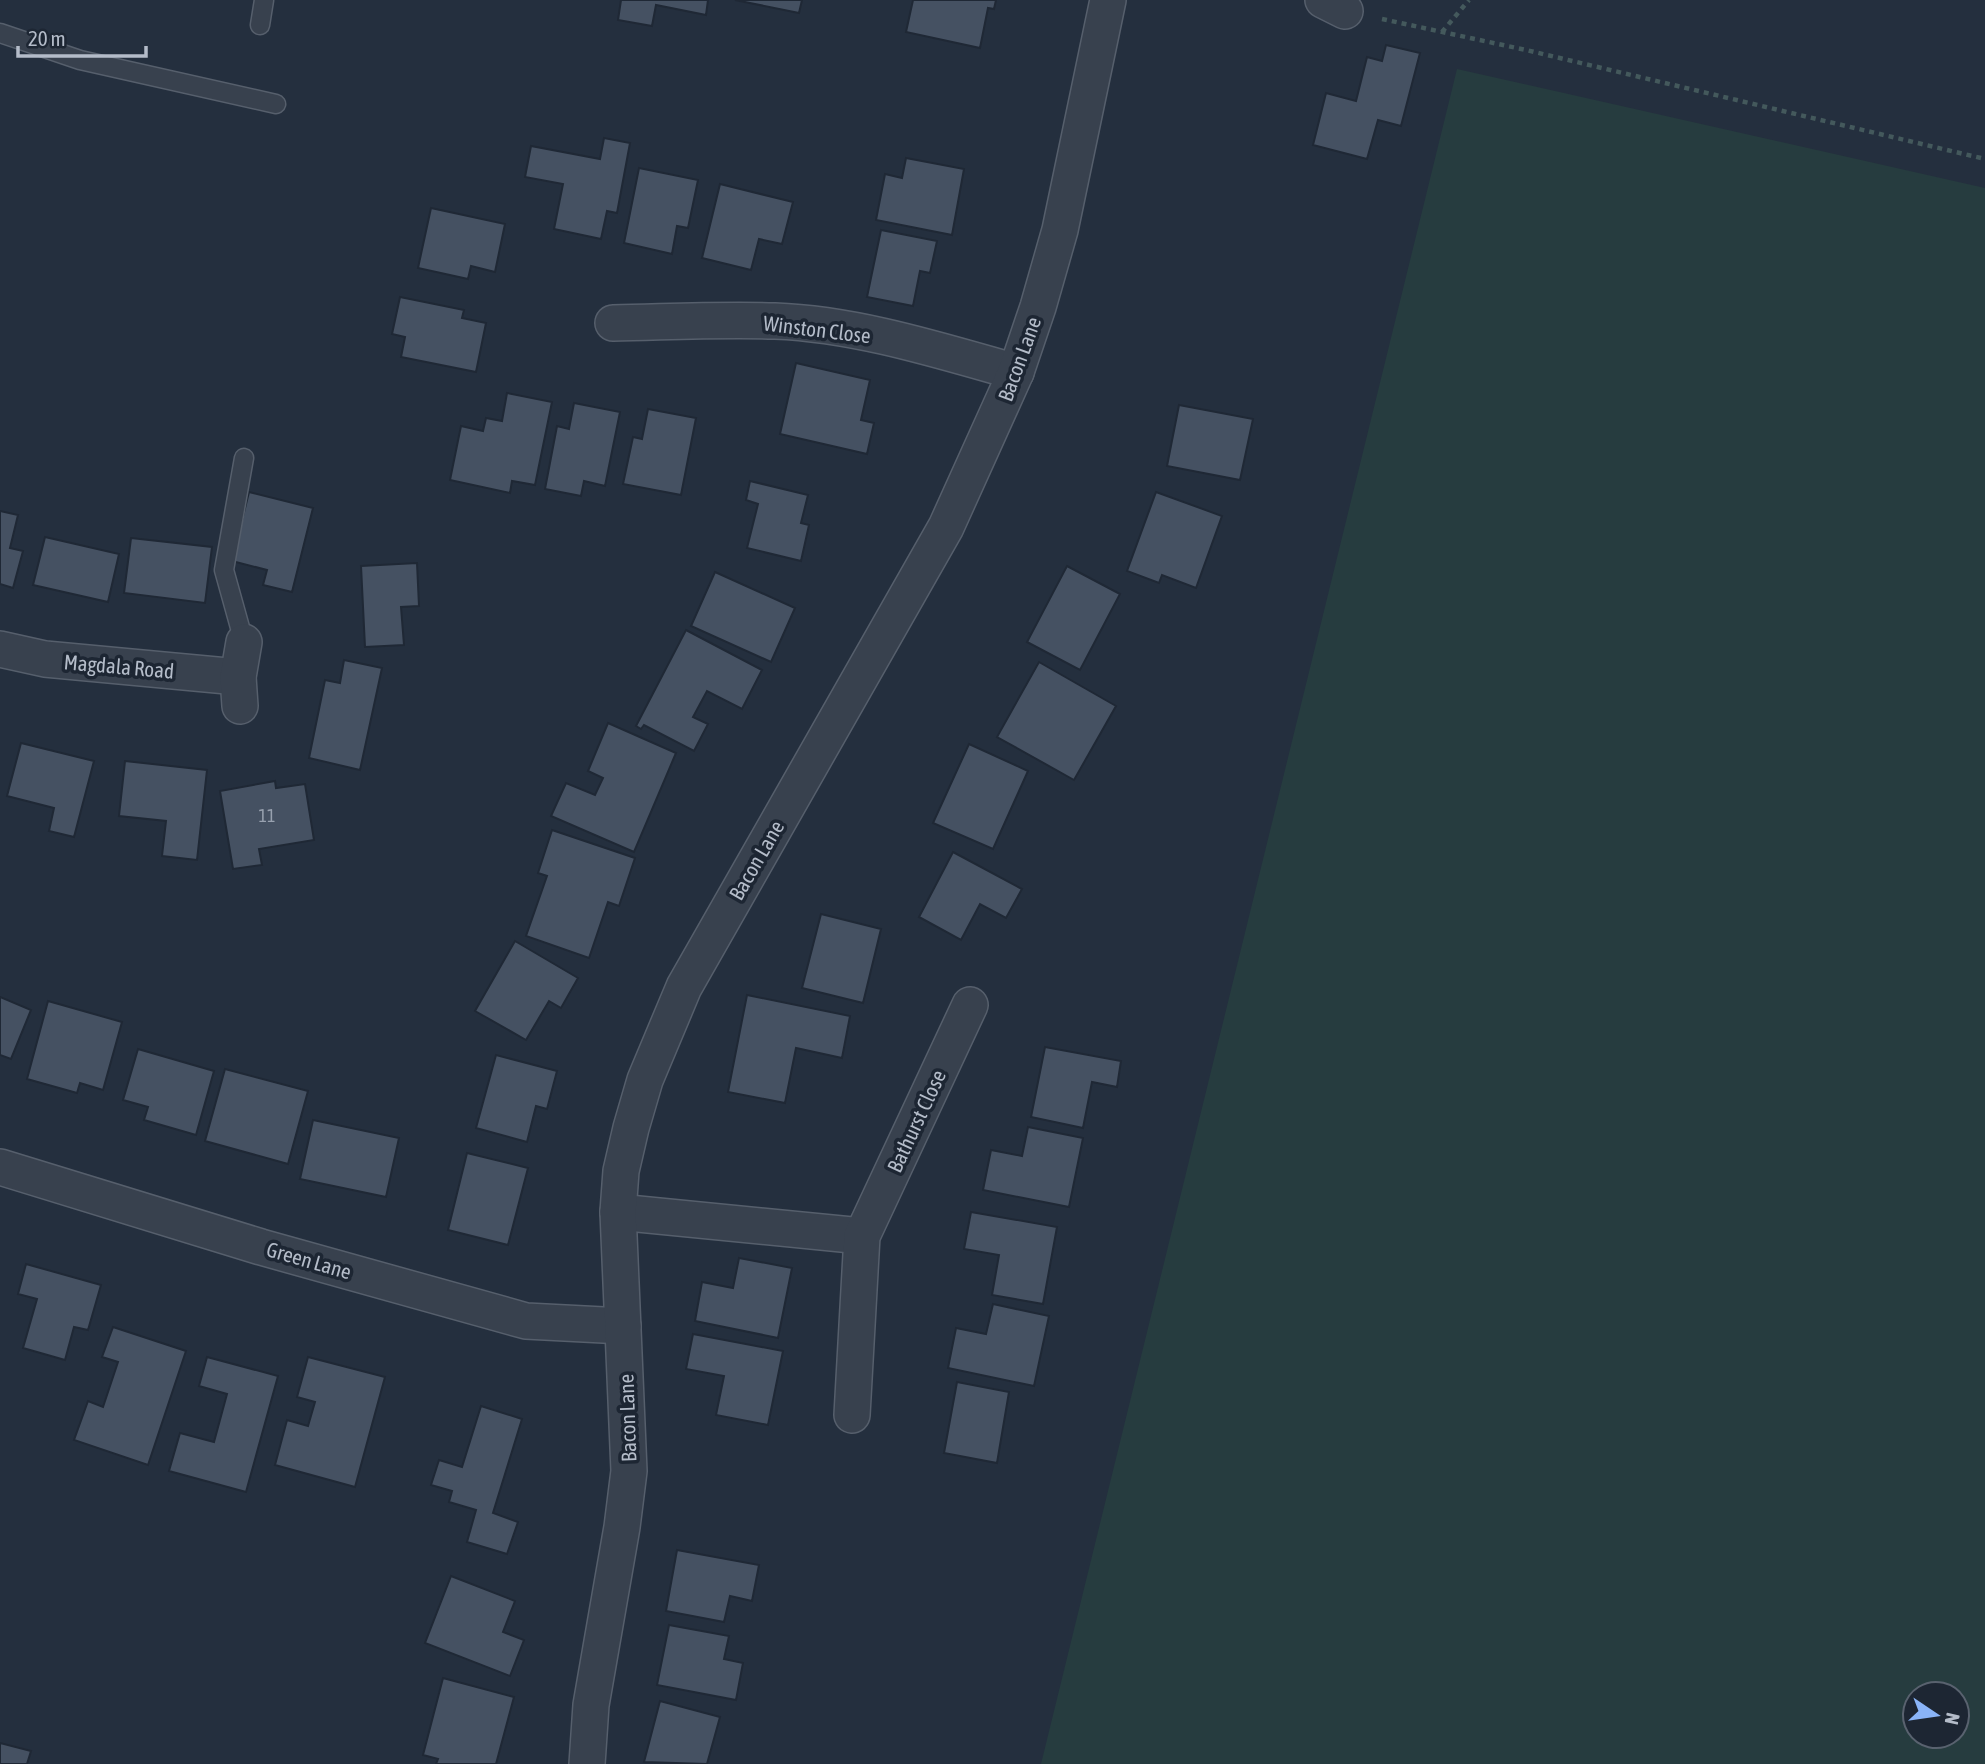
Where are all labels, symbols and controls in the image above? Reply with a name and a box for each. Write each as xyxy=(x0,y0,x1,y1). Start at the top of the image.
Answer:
scale bar xyxy=(18,14,145,58)
text: 20 m xyxy=(28,26,66,50)
street label: Winston Close xyxy=(762,311,872,347)
street label: Bacon Lane xyxy=(993,314,1045,404)
street label: Magdala Road xyxy=(63,649,175,683)
house number: 11 xyxy=(259,805,275,826)
street label: Bacon Lane xyxy=(724,816,788,904)
street label: Bathurst Close xyxy=(882,1066,950,1176)
street label: Green Lane xyxy=(264,1236,354,1284)
street label: Bacon Lane xyxy=(613,1374,641,1462)
north arrow xyxy=(1901,1680,1971,1750)
text: N xyxy=(1941,1711,1965,1727)

